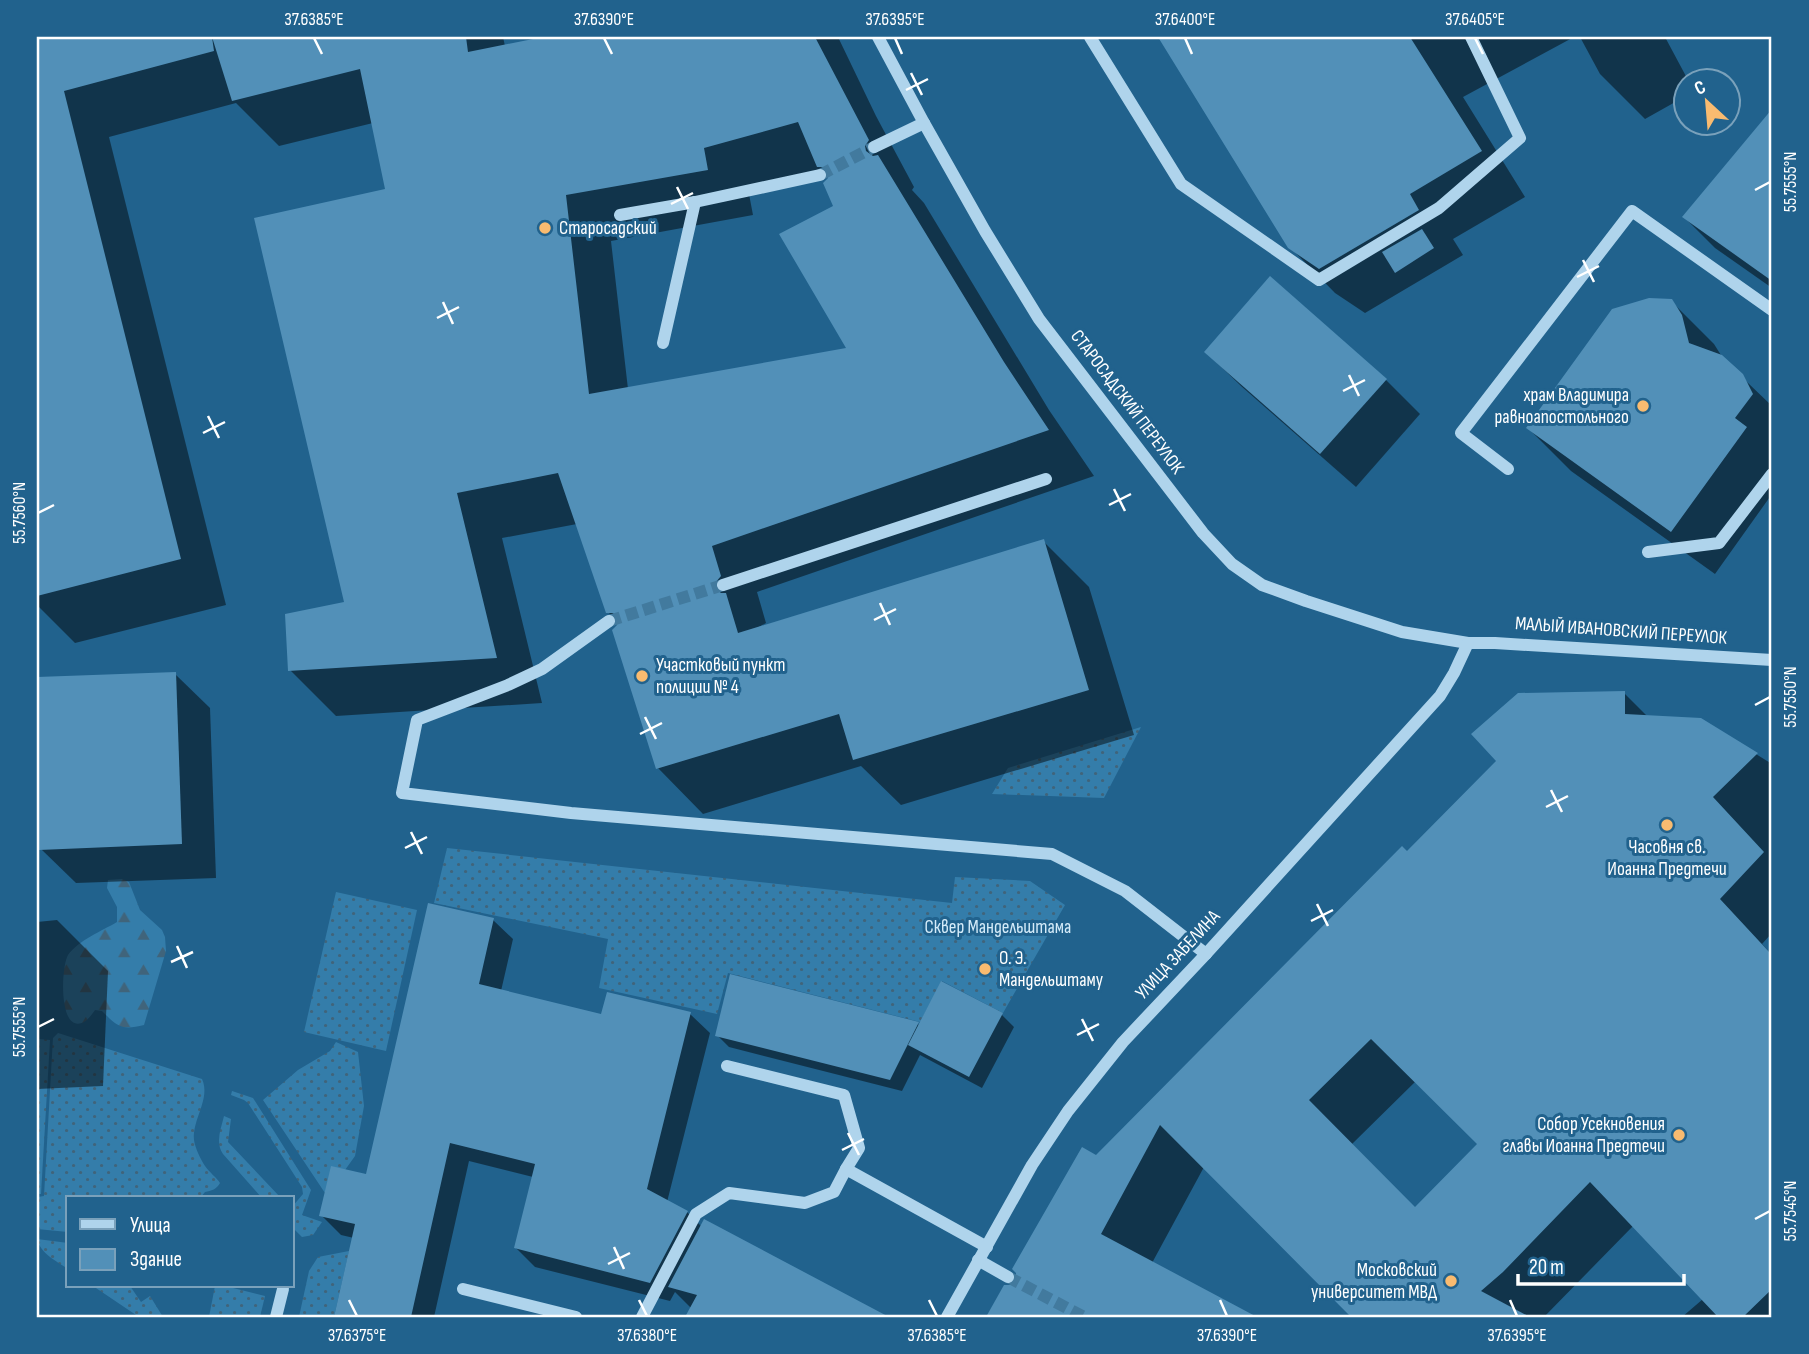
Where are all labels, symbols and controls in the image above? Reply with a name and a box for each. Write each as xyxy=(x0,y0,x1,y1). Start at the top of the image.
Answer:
text: 37.6385°E xyxy=(284,9,344,30)
text: 37.6390°E xyxy=(574,9,634,30)
text: 37.6395°E xyxy=(865,9,925,30)
text: 37.6400°E xyxy=(1155,9,1215,30)
text: 37.6405°E xyxy=(1445,9,1505,30)
north arrow xyxy=(1672,66,1742,136)
text: С xyxy=(1691,75,1710,101)
text: 55.7555°N xyxy=(1780,152,1801,212)
place label: Старосадский xyxy=(559,217,657,240)
marker: Старосадский xyxy=(537,220,553,236)
street label: СТАРОСАДСКИЙ ПЕРЕУЛОК xyxy=(1065,325,1189,479)
place label: храм Владимира равноапостольного xyxy=(1495,384,1629,429)
marker: храм Владимира равноапостольного xyxy=(1635,398,1651,414)
text: 55.7560°N xyxy=(9,482,30,544)
street label: МАЛЫЙ ИВАНОВСКИЙ ПЕРЕУЛОК xyxy=(1514,612,1728,650)
place label: Участковый пункт полиции № 4 xyxy=(656,654,785,699)
text: 55.7550°N xyxy=(1780,666,1801,728)
marker: Участковый пункт полиции № 4 xyxy=(634,668,650,684)
marker: Часовня св. Иоанна Предтечи xyxy=(1659,817,1675,833)
place label: Часовня св. Иоанна Предтечи xyxy=(1607,836,1727,881)
street label: УЛИЦА ЗАБЕЛИНА xyxy=(1131,905,1226,1004)
park label: Сквер Мандельштама xyxy=(925,916,1071,939)
place label: О. Э. Мандельштаму xyxy=(999,947,1104,992)
marker: О. Э. Мандельштаму xyxy=(977,961,993,977)
text: 55.7555°N xyxy=(9,997,30,1057)
place label: Собор Усекновения главы Иоанна Предтечи xyxy=(1503,1113,1665,1158)
marker: Собор Усекновения главы Иоанна Предтечи xyxy=(1671,1127,1687,1143)
text: 55.7545°N xyxy=(1780,1180,1801,1242)
legend xyxy=(66,1196,294,1288)
text: Улица xyxy=(130,1213,171,1238)
scale bar xyxy=(1518,1242,1685,1286)
text: Здание xyxy=(130,1247,182,1272)
text: 20 m xyxy=(1529,1255,1564,1280)
place label: Московский университет МВД xyxy=(1311,1259,1437,1304)
marker: Московский университет МВД xyxy=(1443,1273,1459,1289)
text: 37.6375°E xyxy=(328,1325,386,1346)
text: 37.6380°E xyxy=(617,1325,677,1346)
text: 37.6385°E xyxy=(907,1325,967,1346)
text: 37.6390°E xyxy=(1197,1325,1257,1346)
text: 37.6395°E xyxy=(1487,1325,1547,1346)

